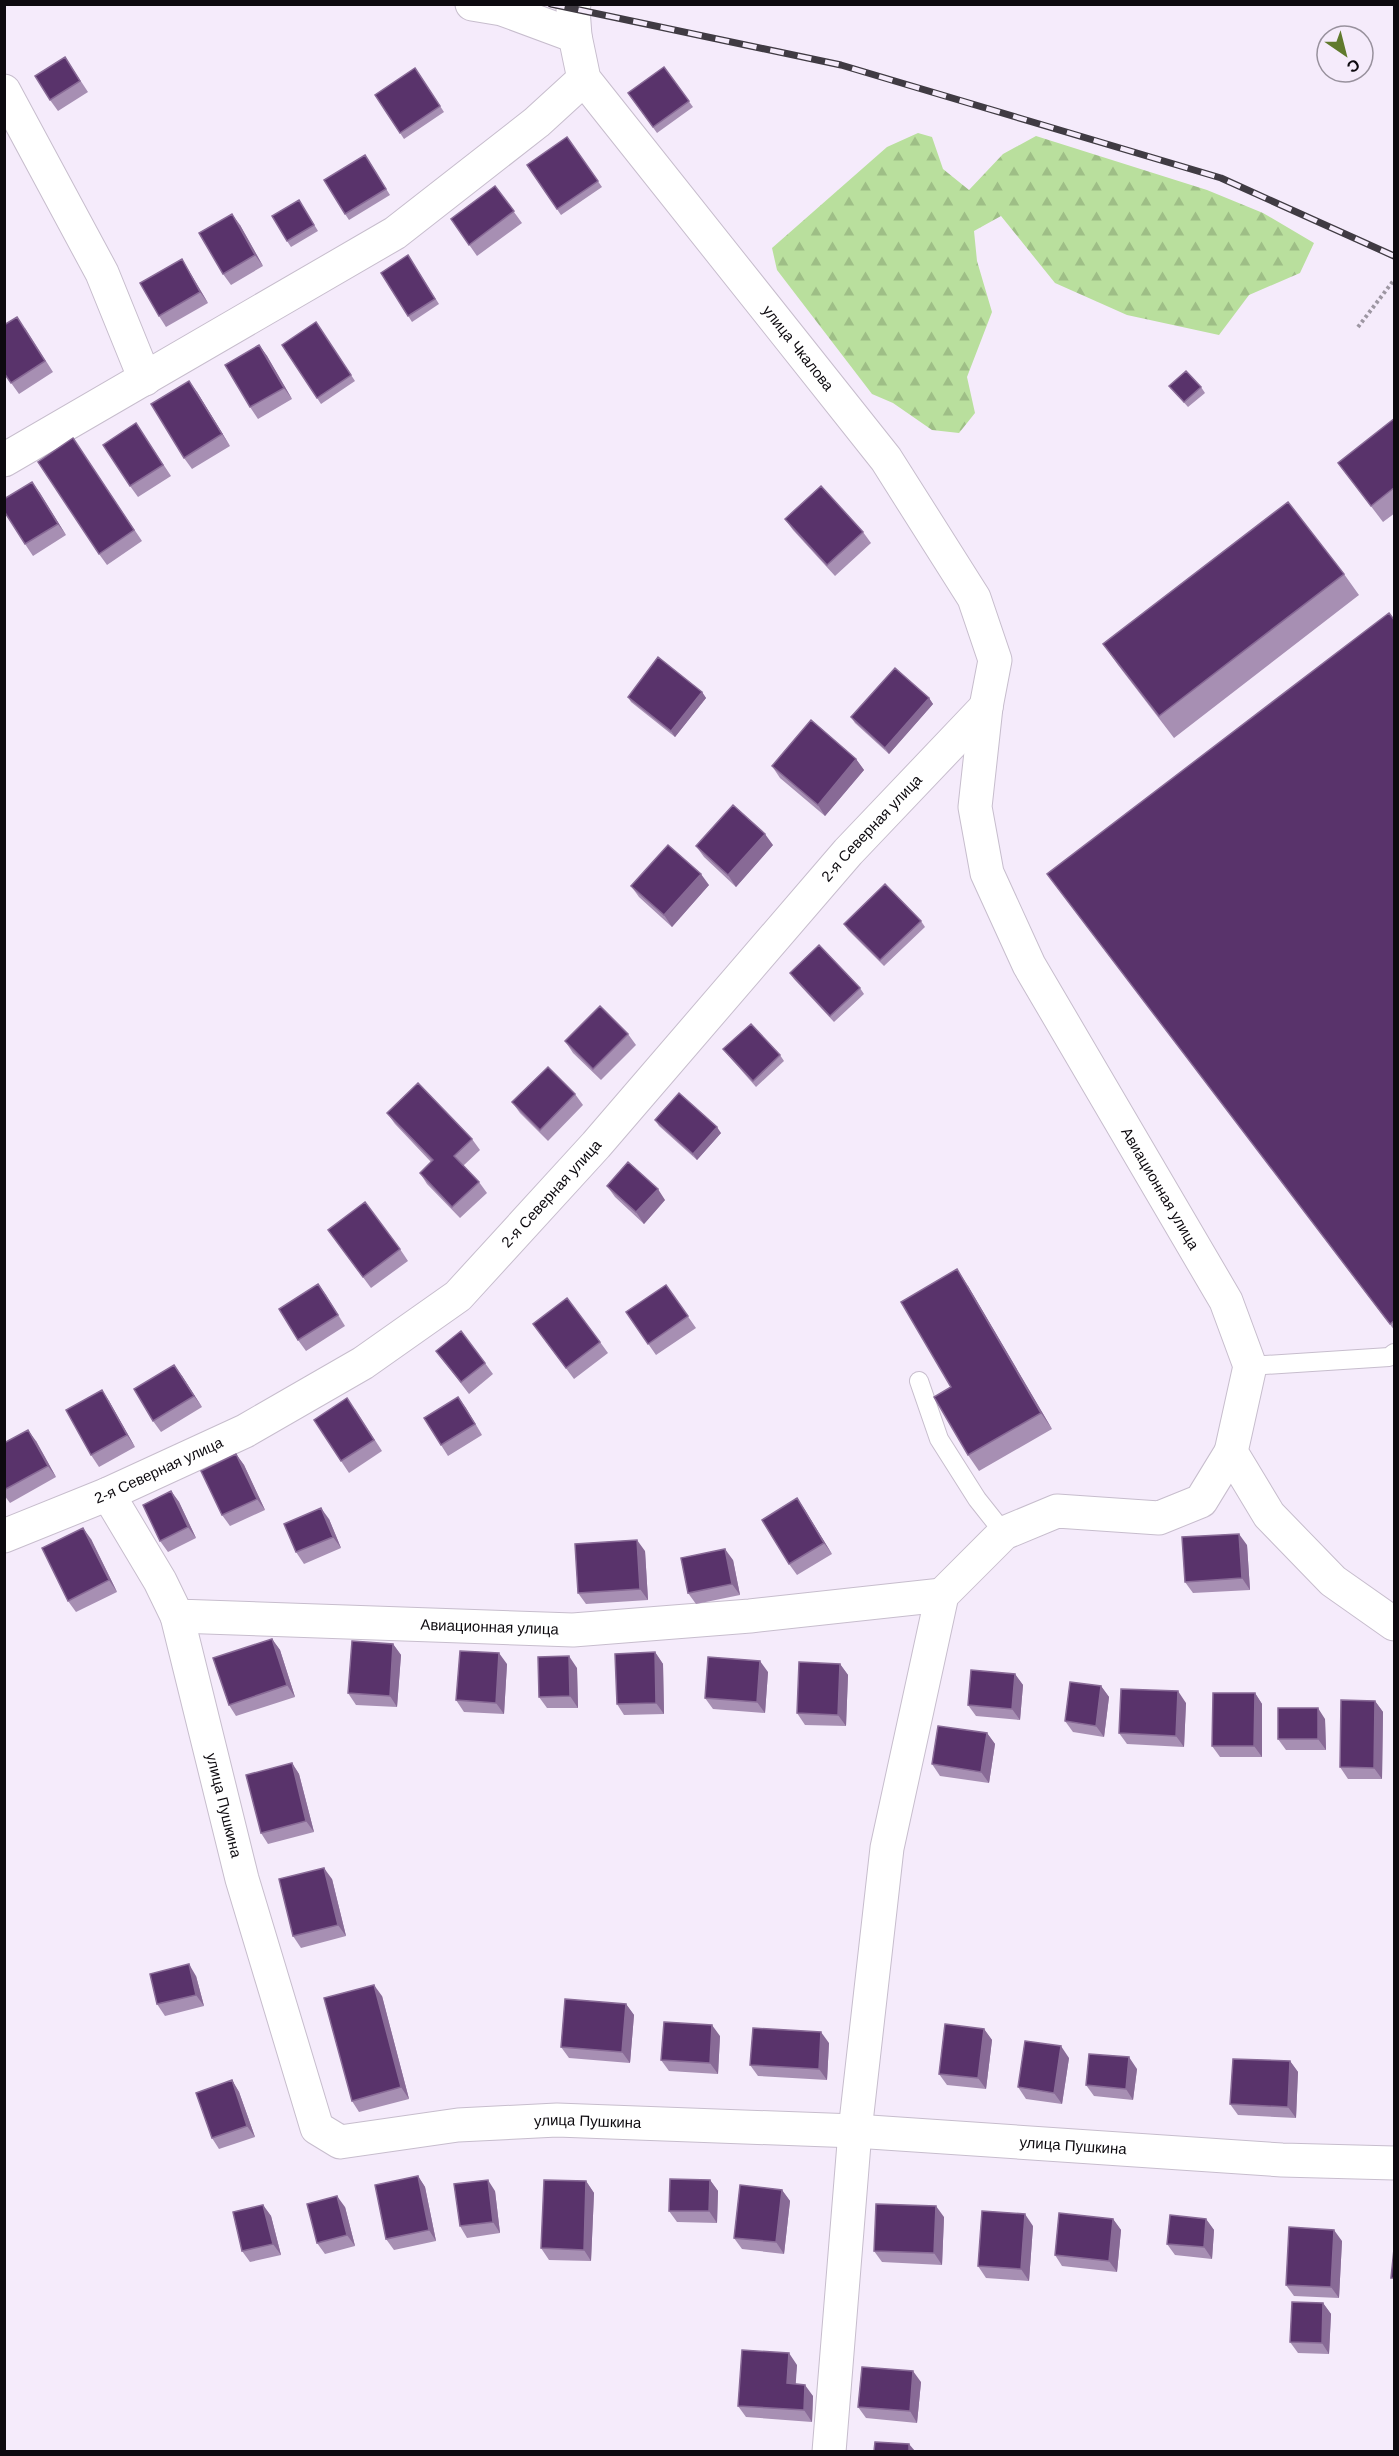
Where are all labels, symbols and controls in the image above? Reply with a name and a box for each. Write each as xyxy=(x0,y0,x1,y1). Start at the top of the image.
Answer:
north arrow xyxy=(1315,24,1375,84)
text: С xyxy=(1343,56,1363,76)
street label: улица Чкалова xyxy=(759,302,838,394)
street label: 2-я Северная улица xyxy=(818,770,925,885)
street label: Авиационная улица xyxy=(1118,1124,1203,1253)
street label: 2-я Северная улица xyxy=(498,1136,605,1251)
street label: 2-я Северная улица xyxy=(92,1433,226,1507)
street label: Авиационная улица xyxy=(420,1616,560,1638)
street label: улица Пушкина xyxy=(203,1751,246,1860)
street label: улица Пушкина xyxy=(534,2111,642,2131)
street label: улица Пушкина xyxy=(1019,2133,1128,2157)

